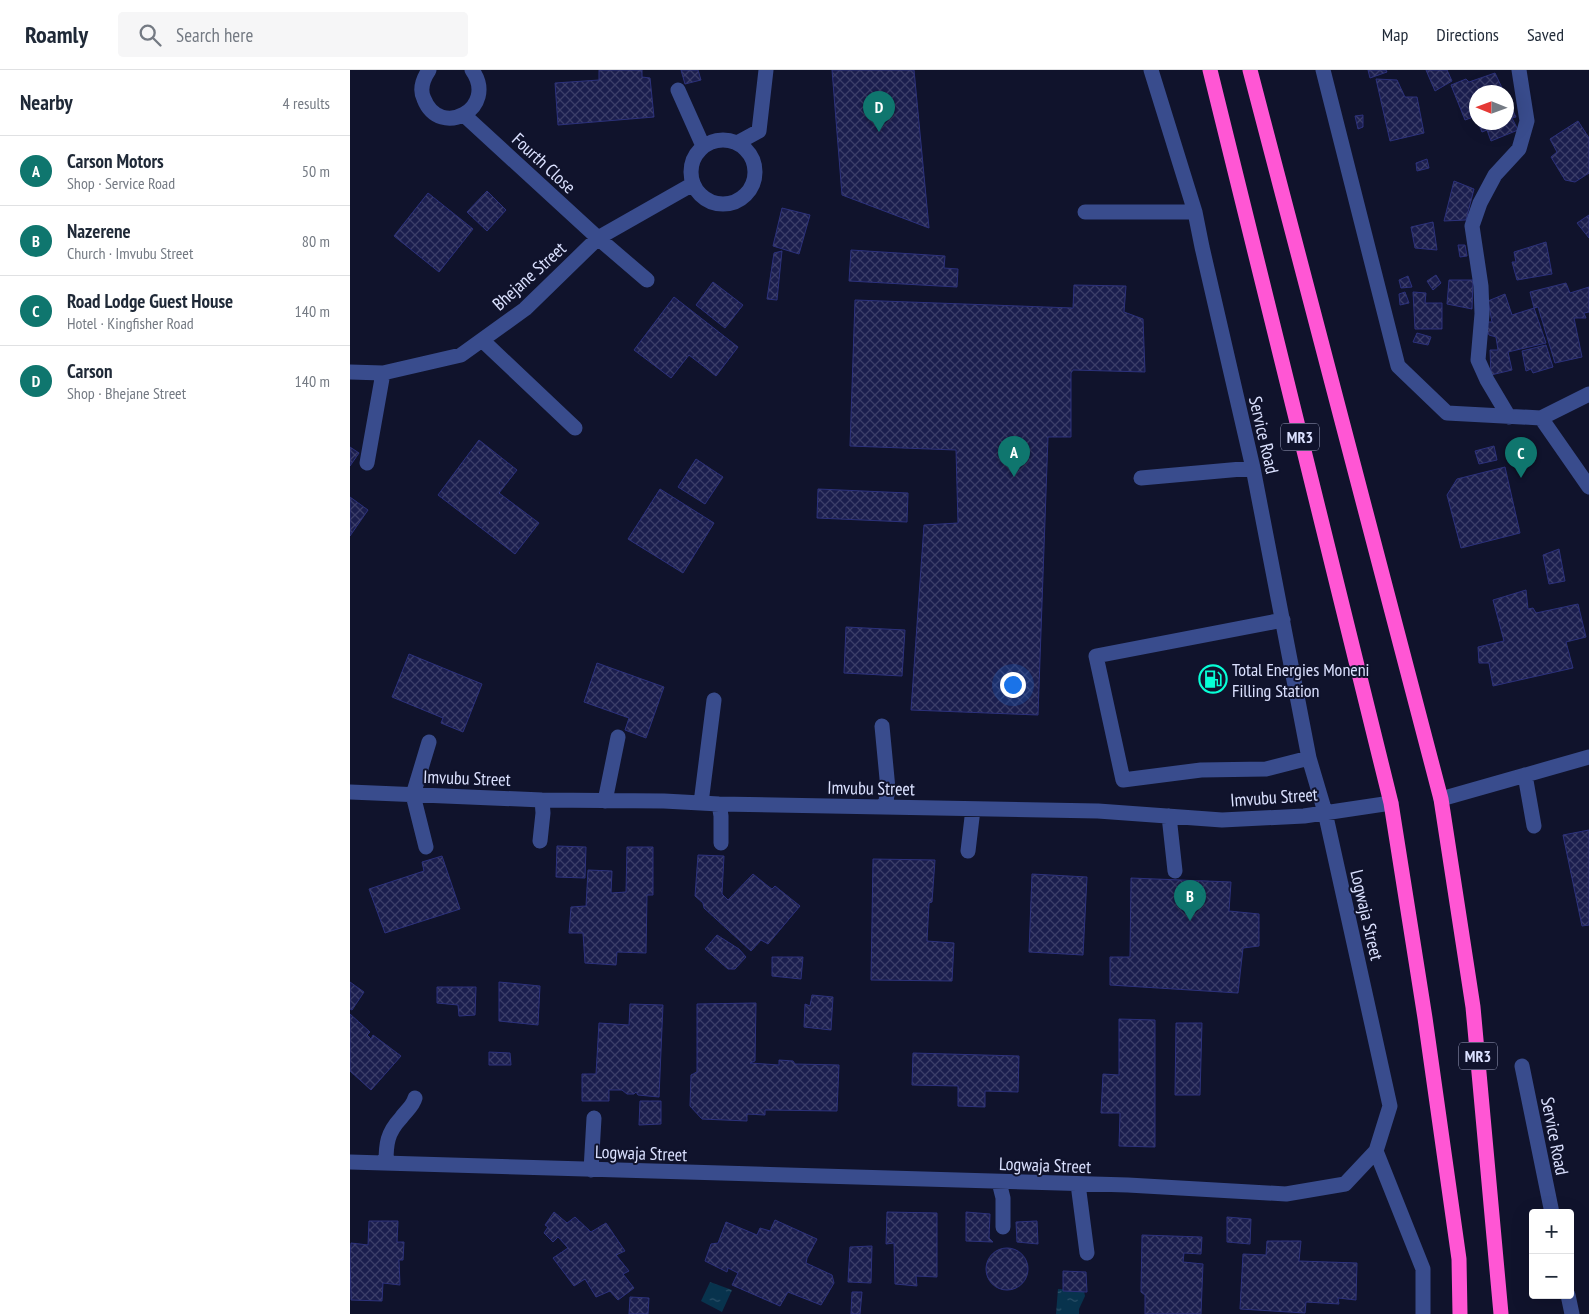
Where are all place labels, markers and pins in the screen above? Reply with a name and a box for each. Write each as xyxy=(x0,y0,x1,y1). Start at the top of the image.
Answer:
pin: D xyxy=(863,91,895,132)
pin: A xyxy=(998,436,1030,477)
pin: C xyxy=(1505,437,1537,478)
place label: Total Energies Moneni Filling Station xyxy=(1232,658,1370,702)
fuel station icon: Total Energies Moneni Filling Station xyxy=(1198,664,1228,694)
pin: B xyxy=(1174,880,1206,921)

